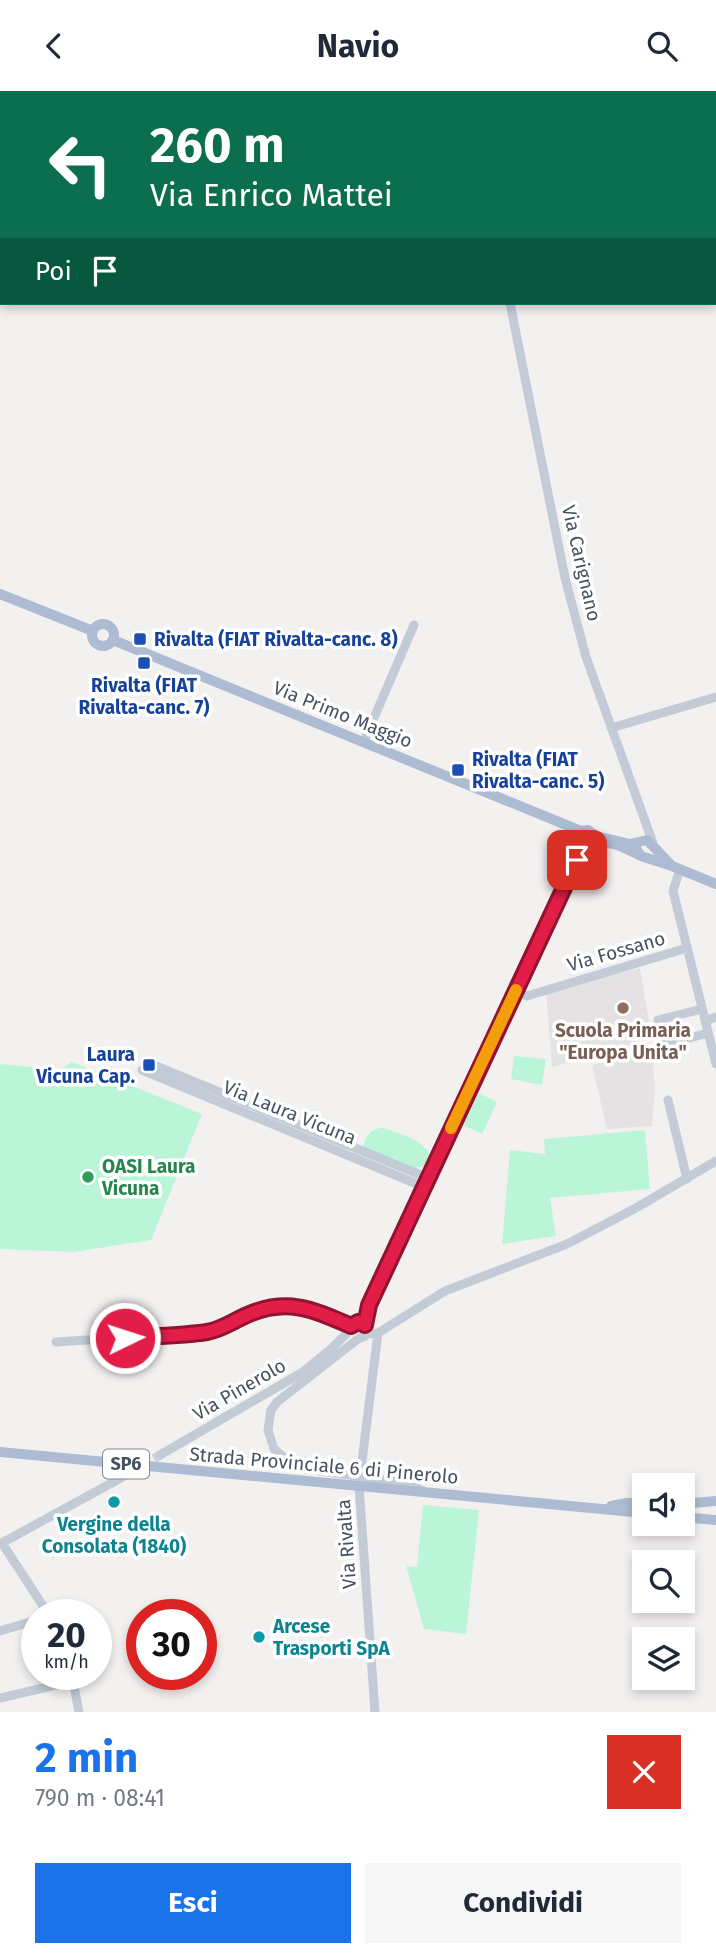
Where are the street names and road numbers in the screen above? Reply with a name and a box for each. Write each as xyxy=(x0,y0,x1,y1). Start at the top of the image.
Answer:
street label: Via Carignano xyxy=(557,503,606,623)
street label: Via Primo Maggio xyxy=(270,676,416,753)
street label: Via Fossano xyxy=(564,927,668,976)
street label: Via Laura Vicuna xyxy=(220,1075,360,1150)
street label: Via Pinerolo xyxy=(189,1354,290,1425)
street label: Strada Provinciale 6 di Pinerolo xyxy=(189,1442,459,1489)
road number: SP6 xyxy=(103,1449,149,1479)
street label: Via Rivalta xyxy=(332,1498,361,1590)

